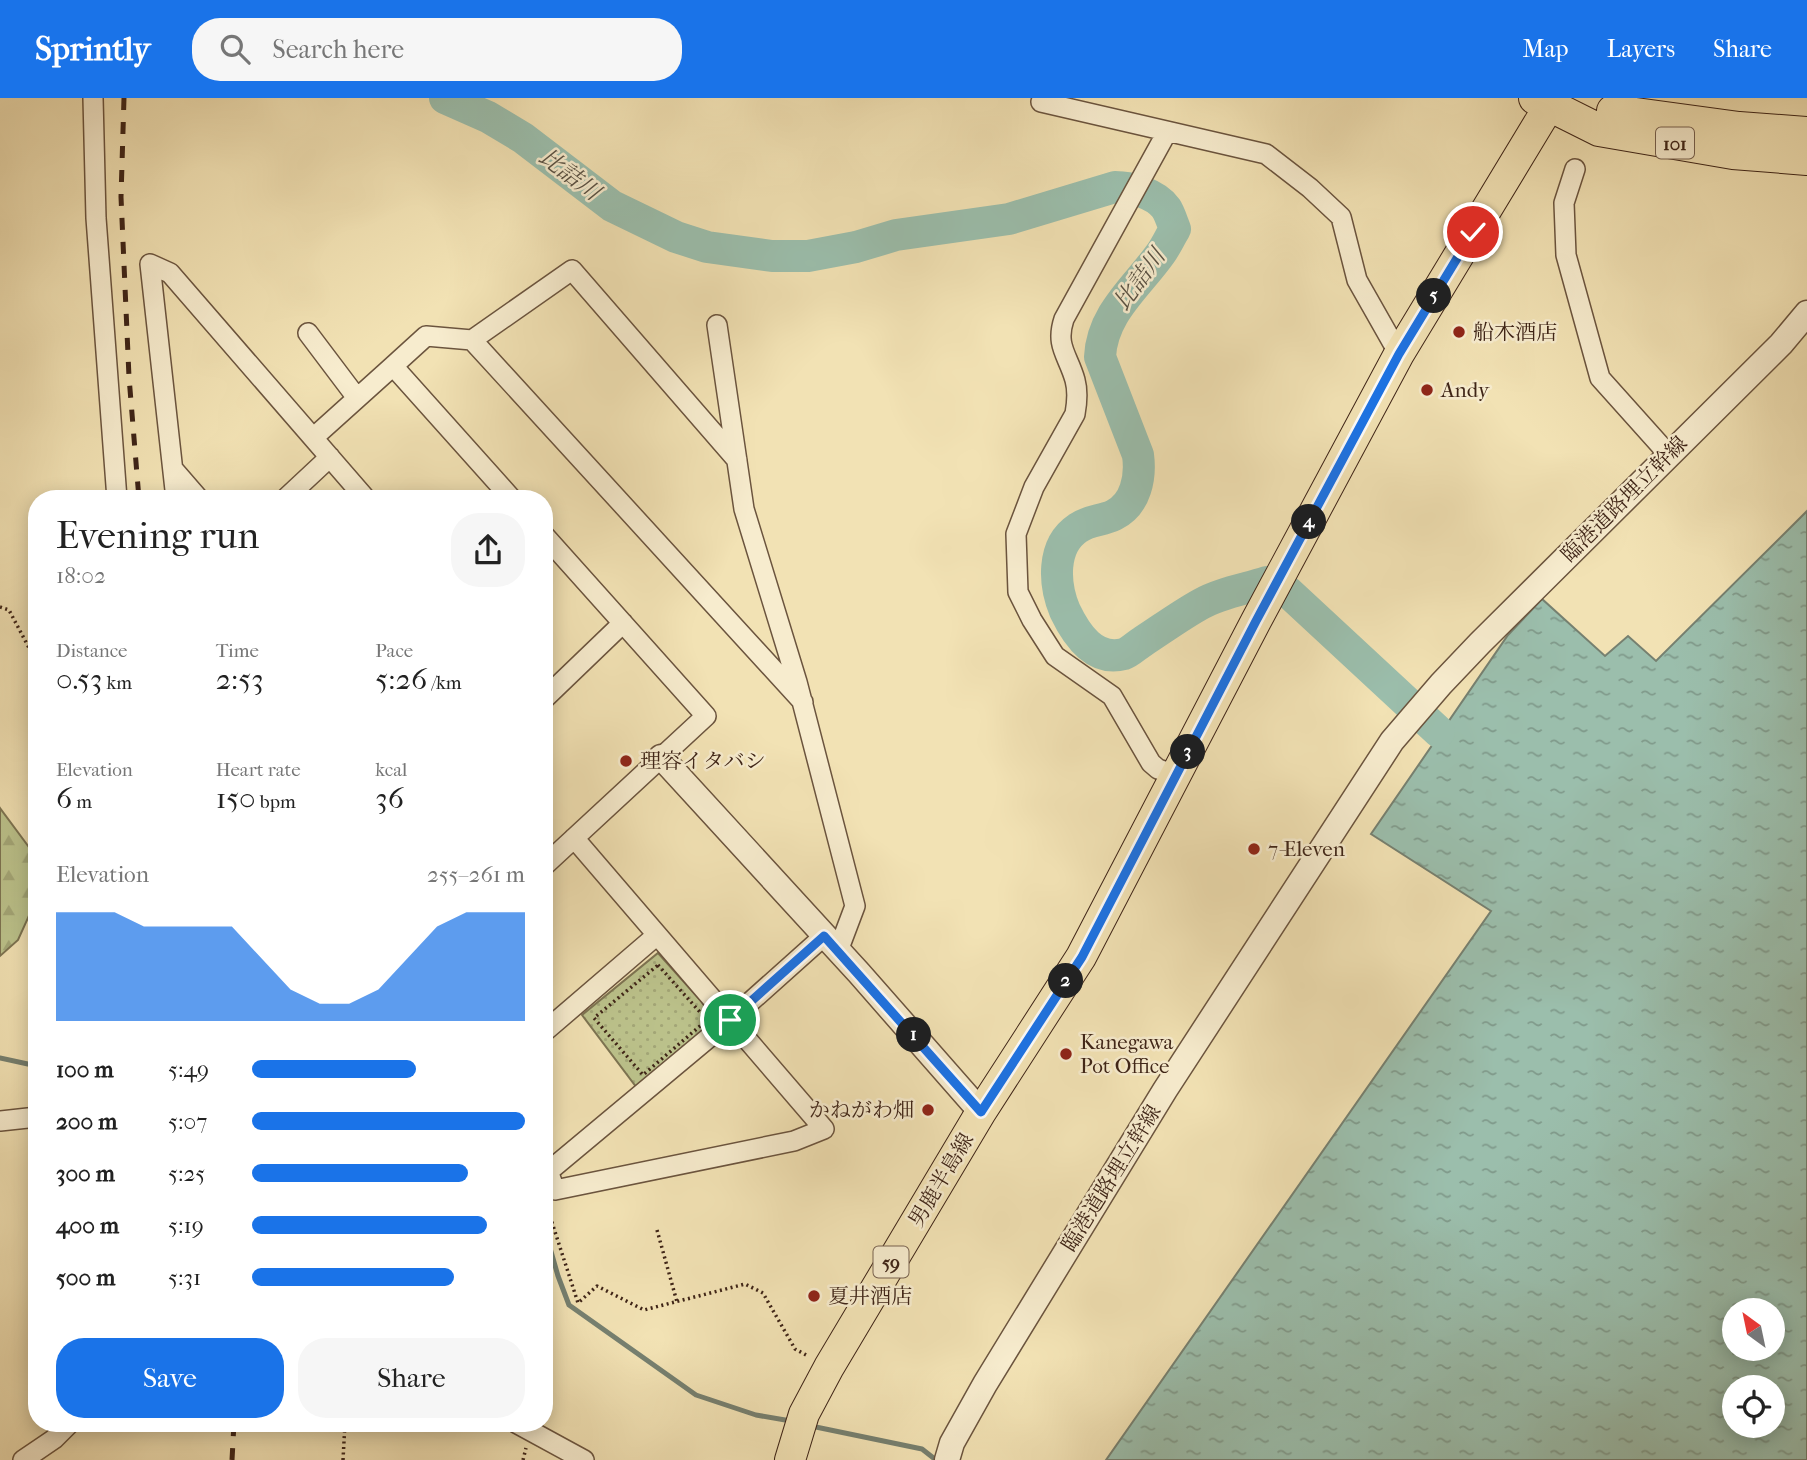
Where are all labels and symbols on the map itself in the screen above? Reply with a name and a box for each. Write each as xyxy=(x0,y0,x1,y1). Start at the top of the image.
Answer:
road number: 101 xyxy=(1656,128,1694,158)
water label: 比詰川 xyxy=(534,143,608,208)
pin xyxy=(1443,202,1503,262)
water label: 比詰川 xyxy=(1108,241,1172,315)
pin: 5 xyxy=(1416,278,1452,314)
place label: 船木酒店 xyxy=(1473,320,1557,344)
marker: 船木酒店 xyxy=(1451,324,1467,340)
place label: Andy xyxy=(1440,378,1490,402)
marker: Andy xyxy=(1419,382,1435,398)
street label: 臨港道路埋立幹線 xyxy=(1556,431,1692,567)
pin: 4 xyxy=(1292,504,1326,540)
pin: 3 xyxy=(1170,734,1206,770)
place label: 理容イタバシ xyxy=(640,749,766,773)
marker: 理容イタバシ xyxy=(618,753,634,769)
place label: 7-Eleven xyxy=(1268,837,1345,861)
marker: 7-Eleven xyxy=(1246,841,1262,857)
pin: 2 xyxy=(1048,964,1084,998)
pin xyxy=(700,990,760,1050)
pin: 1 xyxy=(897,1018,932,1052)
place label: Kanegawa Pot Office xyxy=(1080,1030,1174,1078)
marker: Kanegawa Pot Office xyxy=(1058,1046,1074,1062)
place label: かねがわ畑 xyxy=(809,1098,914,1122)
street label: 臨港道路埋立幹線 xyxy=(1056,1100,1166,1256)
marker: かねがわ畑 xyxy=(920,1102,936,1118)
street label: 男鹿半島線 xyxy=(904,1129,978,1231)
road number: 59 xyxy=(874,1246,908,1278)
place label: 夏井酒店 xyxy=(828,1284,912,1308)
marker: 夏井酒店 xyxy=(806,1288,822,1304)
north arrow xyxy=(1722,1298,1785,1362)

